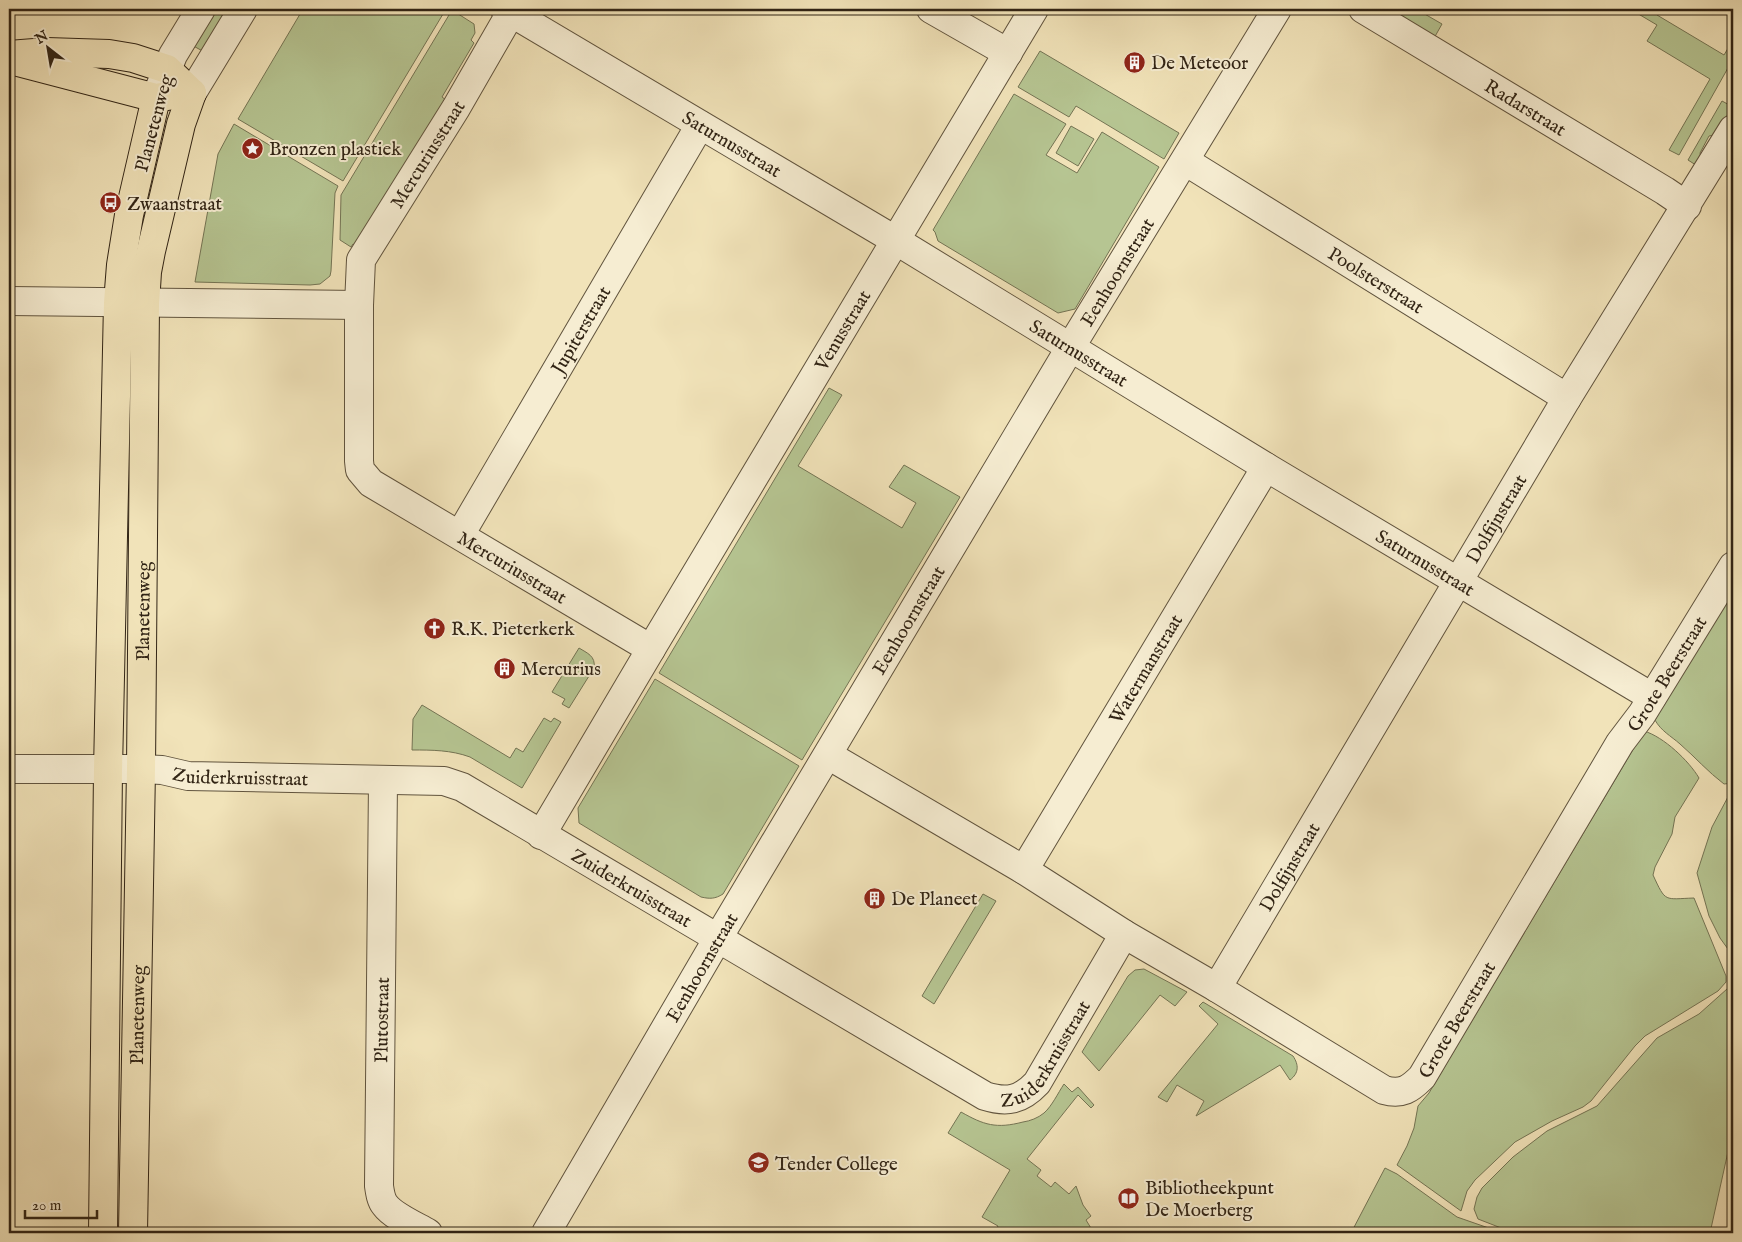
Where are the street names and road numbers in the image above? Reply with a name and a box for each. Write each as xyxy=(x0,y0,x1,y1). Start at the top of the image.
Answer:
street label: Planetenweg xyxy=(130,72,180,175)
street label: Radarstraat xyxy=(1479,75,1570,143)
street label: Mercuriusstraat xyxy=(386,96,472,214)
street label: Saturnusstraat xyxy=(677,107,785,184)
street label: Eenhoornstraat xyxy=(1076,214,1161,331)
street label: Poolsterstraat xyxy=(1323,243,1428,320)
street label: Jupiterstraat xyxy=(546,282,617,381)
street label: Venusstraat xyxy=(810,286,877,376)
street label: Saturnusstraat xyxy=(1024,315,1132,394)
street label: Dolfijnstraat xyxy=(1462,470,1533,568)
street label: Saturnusstraat xyxy=(1371,525,1479,603)
street label: Mercuriusstraat xyxy=(452,527,571,611)
street label: Planetenweg xyxy=(132,560,157,661)
street label: Eenhoornstraat xyxy=(868,562,952,680)
street label: Watermanstraat xyxy=(1105,610,1189,729)
street label: Grote Beerstraat xyxy=(1623,612,1713,737)
street label: Zuiderkruisstraat xyxy=(170,763,309,792)
street label: Dolfijnstraat xyxy=(1255,818,1327,917)
street label: Zuiderkruisstraat xyxy=(566,844,696,934)
street label: Eenhoornstraat xyxy=(662,908,745,1027)
street label: Grote Beerstraat xyxy=(1414,957,1502,1083)
street label: Planetenweg xyxy=(126,964,152,1065)
street label: Plutostraat xyxy=(370,976,396,1063)
street label: Zuiderkruisstraat xyxy=(1000,996,1097,1114)

